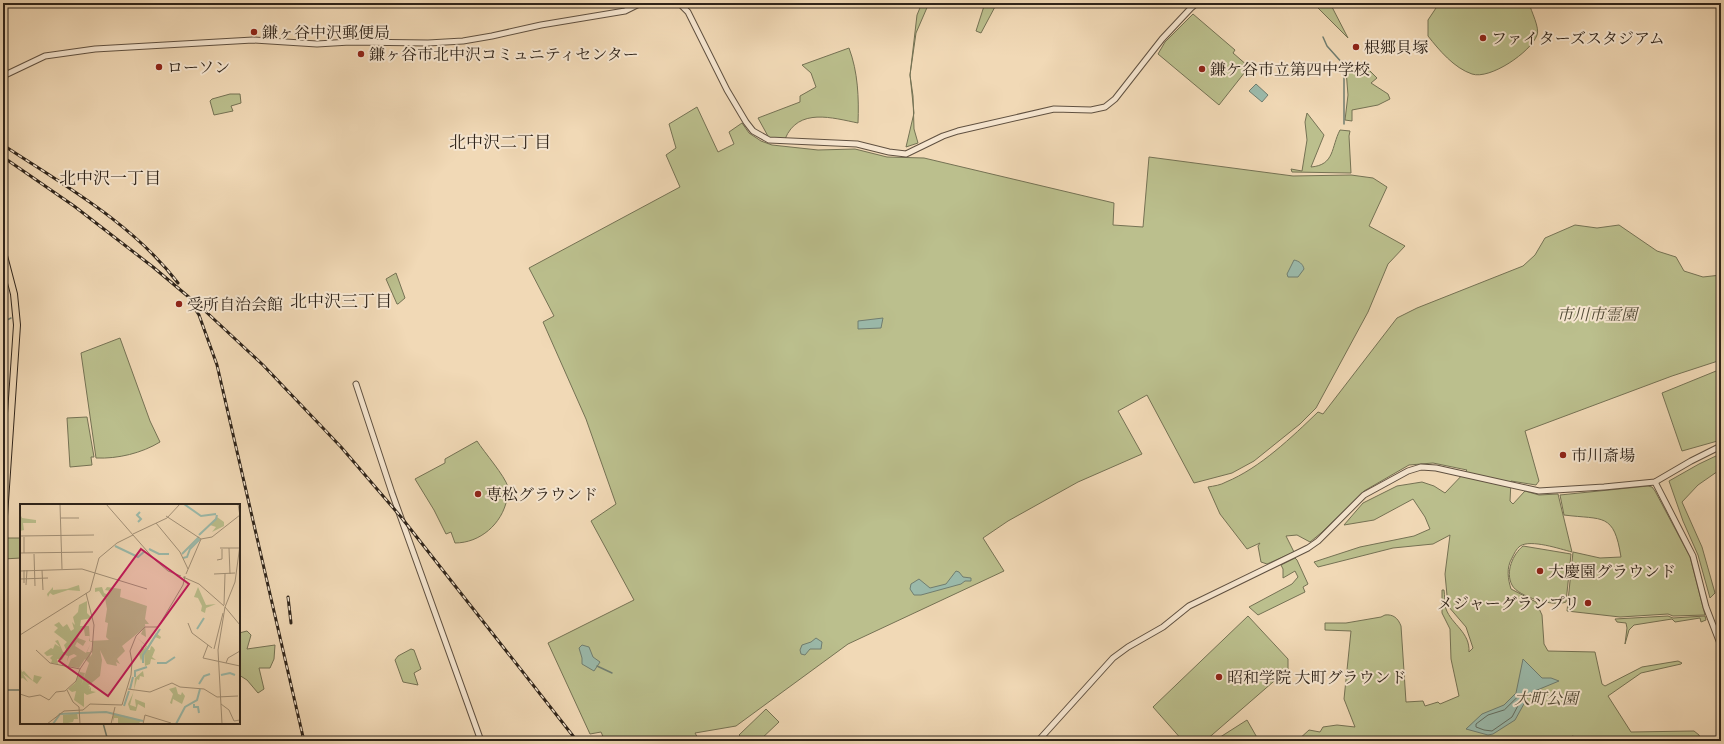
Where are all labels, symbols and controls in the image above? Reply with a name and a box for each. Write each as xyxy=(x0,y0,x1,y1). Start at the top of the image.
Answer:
place label: 鎌ヶ谷中沢郵便局 xyxy=(262,20,390,44)
place label: ファイターズスタジアム xyxy=(1491,26,1665,50)
marker: 鎌ヶ谷中沢郵便局 xyxy=(249,27,259,37)
marker: ファイターズスタジアム xyxy=(1478,33,1488,43)
place label: 根郷貝塚 xyxy=(1364,35,1428,59)
place label: 鎌ヶ谷市北中沢コミュニティセンター xyxy=(369,42,639,66)
marker: 根郷貝塚 xyxy=(1351,42,1361,52)
marker: 鎌ヶ谷市北中沢コミュニティセンター xyxy=(356,49,366,59)
place label: ローソン xyxy=(167,55,230,79)
place label: 鎌ケ谷市立第四中学校 xyxy=(1210,57,1370,81)
marker: ローソン xyxy=(154,62,164,72)
marker: 鎌ケ谷市立第四中学校 xyxy=(1197,64,1207,74)
district label: 北中沢二丁目 xyxy=(449,129,551,154)
district label: 北中沢一丁目 xyxy=(59,165,161,190)
district label: 北中沢三丁目 xyxy=(290,288,392,313)
place label: 受所自治会館 xyxy=(187,292,283,316)
marker: 受所自治会館 xyxy=(174,299,184,309)
park label: 市川市霊園 xyxy=(1557,302,1640,326)
place label: 市川斎場 xyxy=(1571,443,1635,467)
marker: 市川斎場 xyxy=(1558,450,1568,460)
place label: 専松グラウンド xyxy=(486,482,598,506)
marker: 専松グラウンド xyxy=(473,489,483,499)
inset map xyxy=(20,504,240,724)
place label: 大慶園グラウンド xyxy=(1548,559,1676,583)
marker: 大慶園グラウンド xyxy=(1535,566,1545,576)
place label: メジャーグランプリ xyxy=(1437,591,1580,615)
marker: メジャーグランプリ xyxy=(1583,598,1593,608)
place label: 昭和学院 大町グラウンド xyxy=(1227,665,1407,689)
marker: 昭和学院 大町グラウンド xyxy=(1214,672,1224,682)
park label: 大町公園 xyxy=(1514,686,1581,710)

